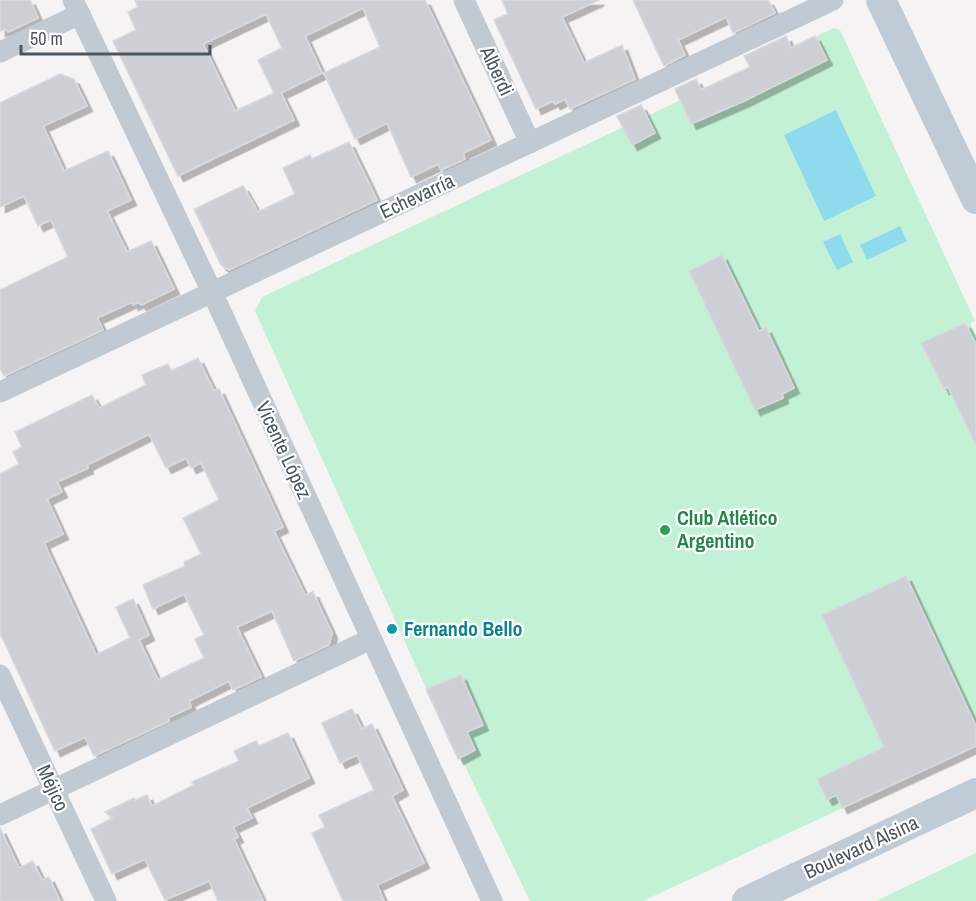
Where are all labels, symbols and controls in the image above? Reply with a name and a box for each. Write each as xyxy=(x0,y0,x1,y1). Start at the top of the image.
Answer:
scale bar xyxy=(21,18,210,56)
text: 50 m xyxy=(30,26,63,51)
street label: Alberdi xyxy=(474,41,521,100)
street label: Echevarría xyxy=(375,167,458,225)
street label: Vicente López xyxy=(250,397,319,503)
place label: Club Atlético Argentino xyxy=(677,504,778,554)
marker: Club Atlético Argentino xyxy=(658,523,672,537)
place label: Fernando Bello xyxy=(404,615,523,642)
marker: Fernando Bello xyxy=(385,622,399,636)
street label: Méjico xyxy=(31,760,76,815)
street label: Boulevard Alsina xyxy=(799,808,922,885)

